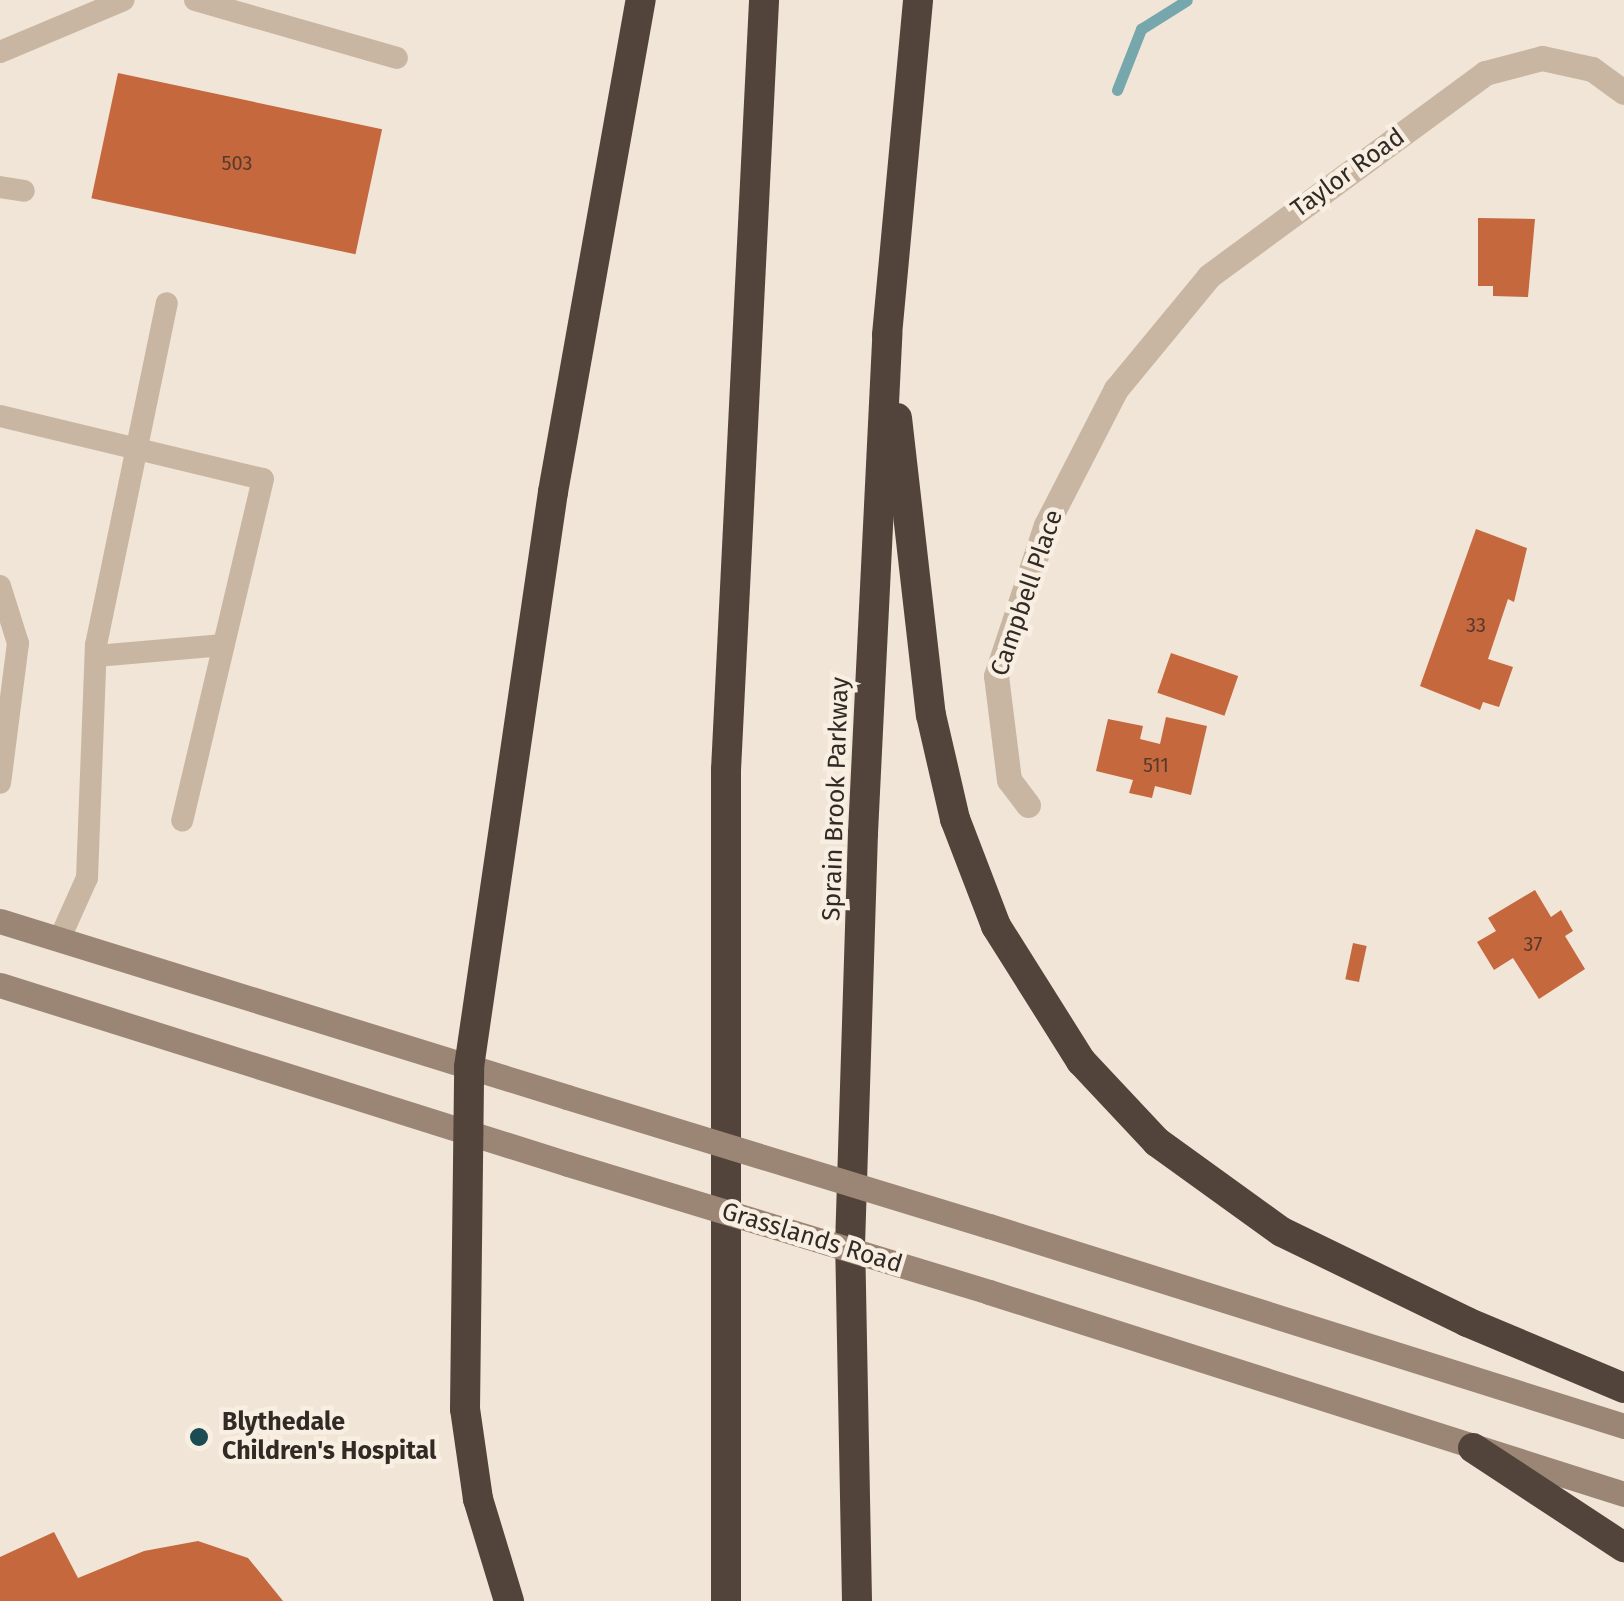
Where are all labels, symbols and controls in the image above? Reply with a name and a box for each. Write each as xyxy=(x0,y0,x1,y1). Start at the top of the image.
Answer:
street label: Taylor Road xyxy=(1285,122,1411,224)
house number: 503 xyxy=(222,151,252,175)
street label: Campbell Place xyxy=(985,506,1069,680)
house number: 33 xyxy=(1466,613,1486,637)
street label: Sprain Brook Parkway xyxy=(817,676,855,922)
house number: 511 xyxy=(1143,753,1169,777)
house number: 37 xyxy=(1524,932,1542,956)
street label: Grasslands Road xyxy=(718,1196,906,1280)
place label: Blythedale Children's Hospital xyxy=(222,1408,436,1467)
marker: Blythedale Children's Hospital xyxy=(186,1424,212,1450)

